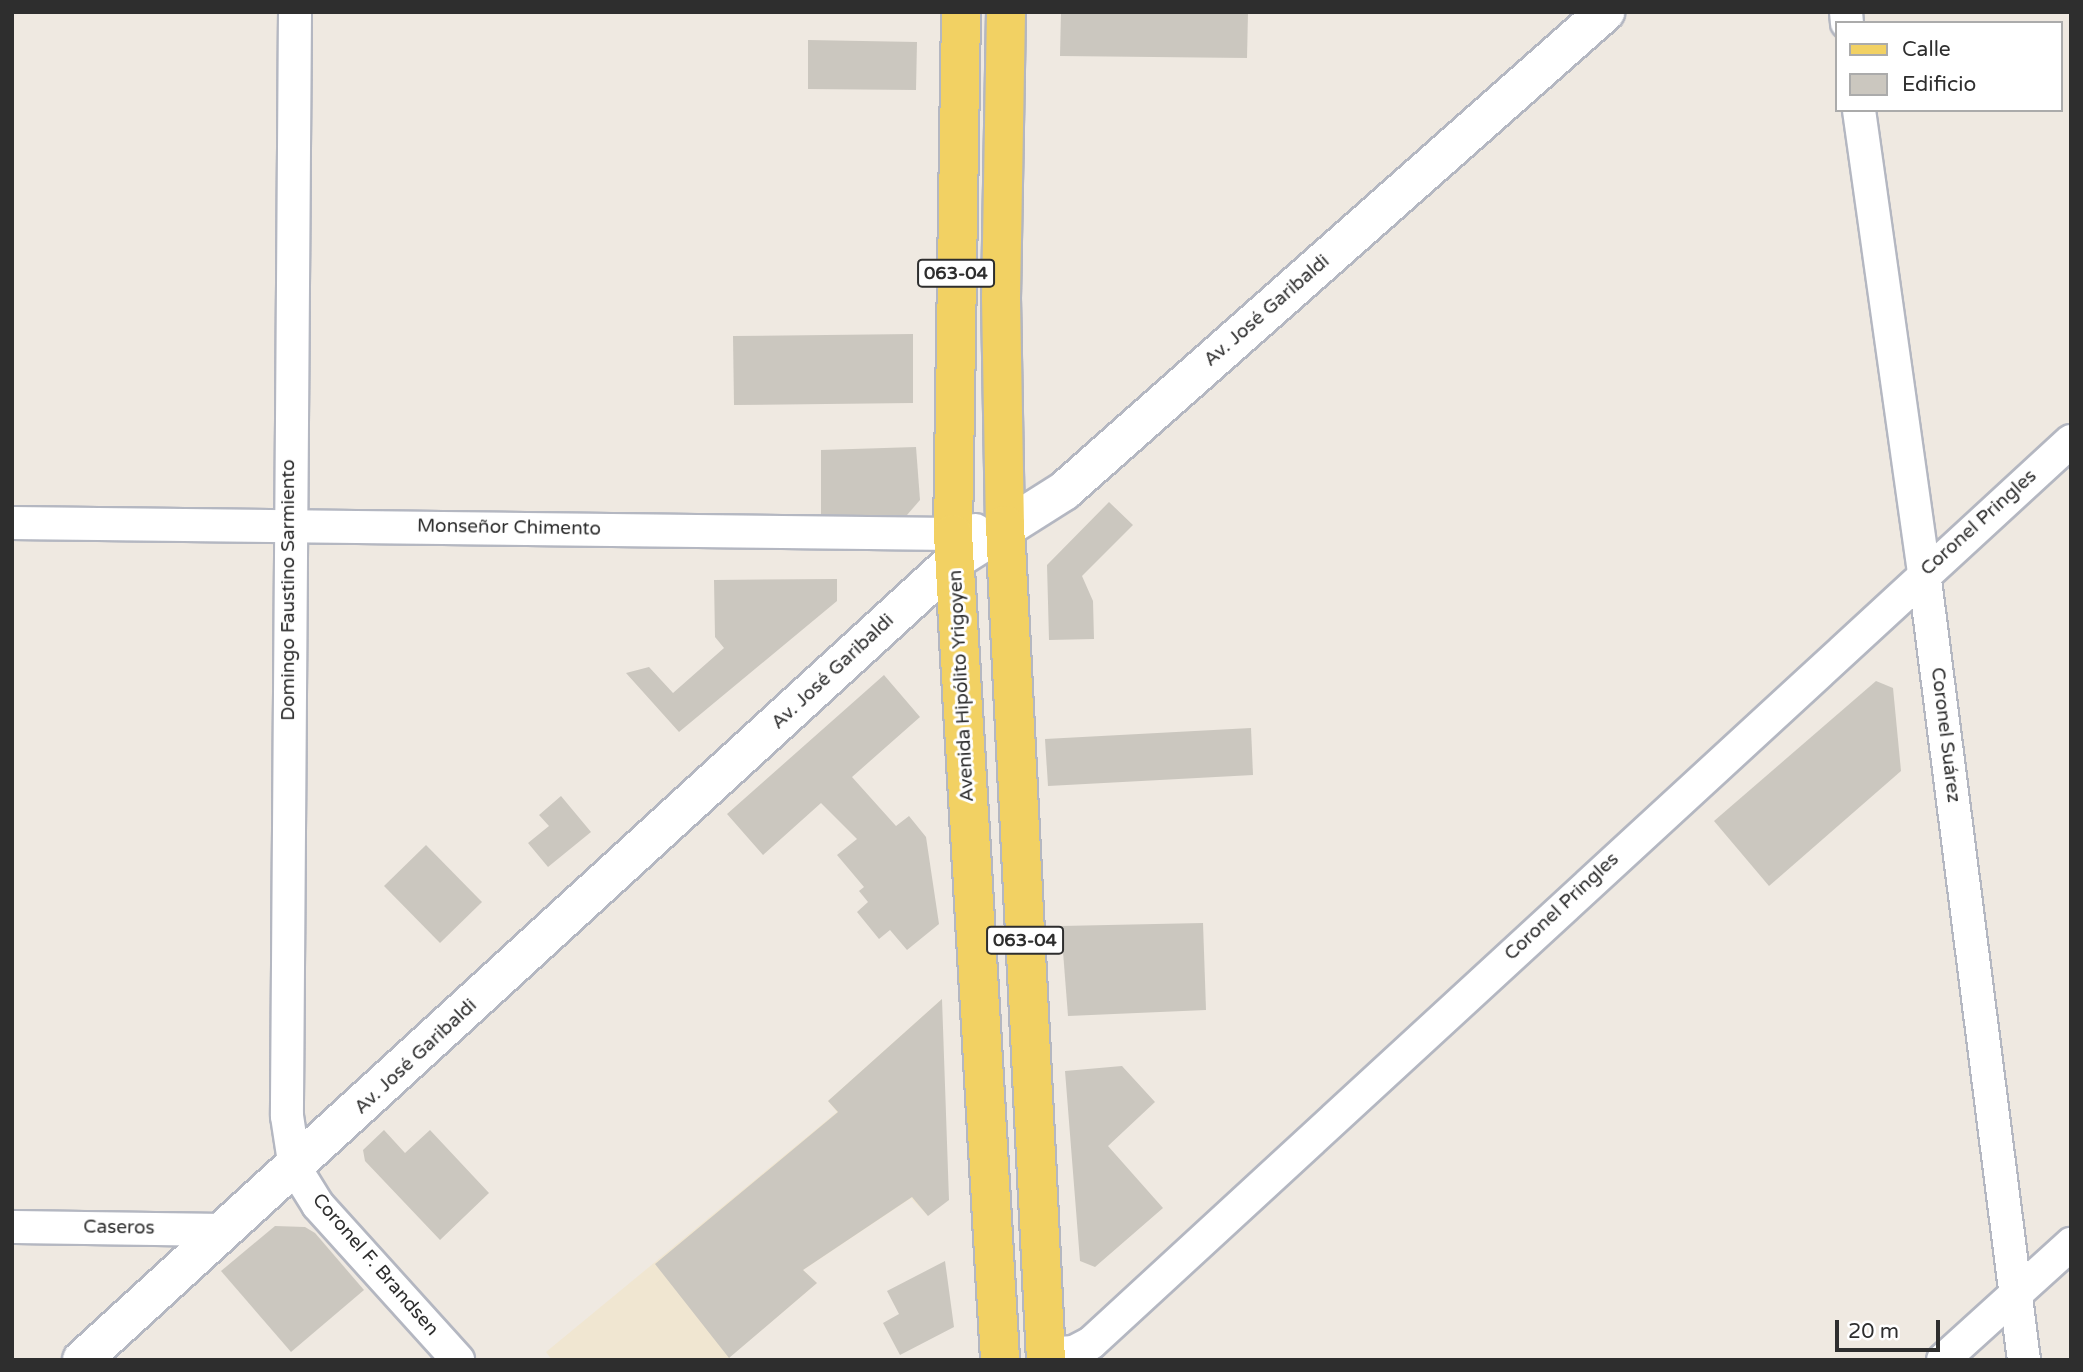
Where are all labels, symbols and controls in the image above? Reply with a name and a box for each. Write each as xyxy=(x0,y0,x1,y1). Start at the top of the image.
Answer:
legend xyxy=(1834,21,2062,112)
text: Calle xyxy=(1902,37,1951,62)
text: Edificio xyxy=(1902,72,1976,97)
street label: Av. José Garibaldi xyxy=(1199,250,1335,372)
road number: 063-04 xyxy=(916,258,996,288)
street label: Domingo Faustino Sarmiento xyxy=(278,459,300,721)
street label: Coronel Pringles xyxy=(1916,465,2042,581)
street label: Monseñor Chimento xyxy=(417,515,601,541)
street label: Avenida Hipólito Yrigoyen xyxy=(945,569,979,803)
street label: Av. José Garibaldi xyxy=(767,609,899,735)
street label: Coronel Suárez xyxy=(1925,666,1965,804)
street label: Coronel Pringles xyxy=(1500,848,1624,966)
road number: 063-04 xyxy=(985,925,1065,954)
street label: Av. José Garibaldi xyxy=(350,994,482,1120)
street label: Coronel F. Brandsen xyxy=(307,1189,443,1341)
street label: Caseros xyxy=(83,1216,155,1240)
scale bar xyxy=(1838,1306,1943,1350)
text: 20 m xyxy=(1848,1319,1899,1344)

